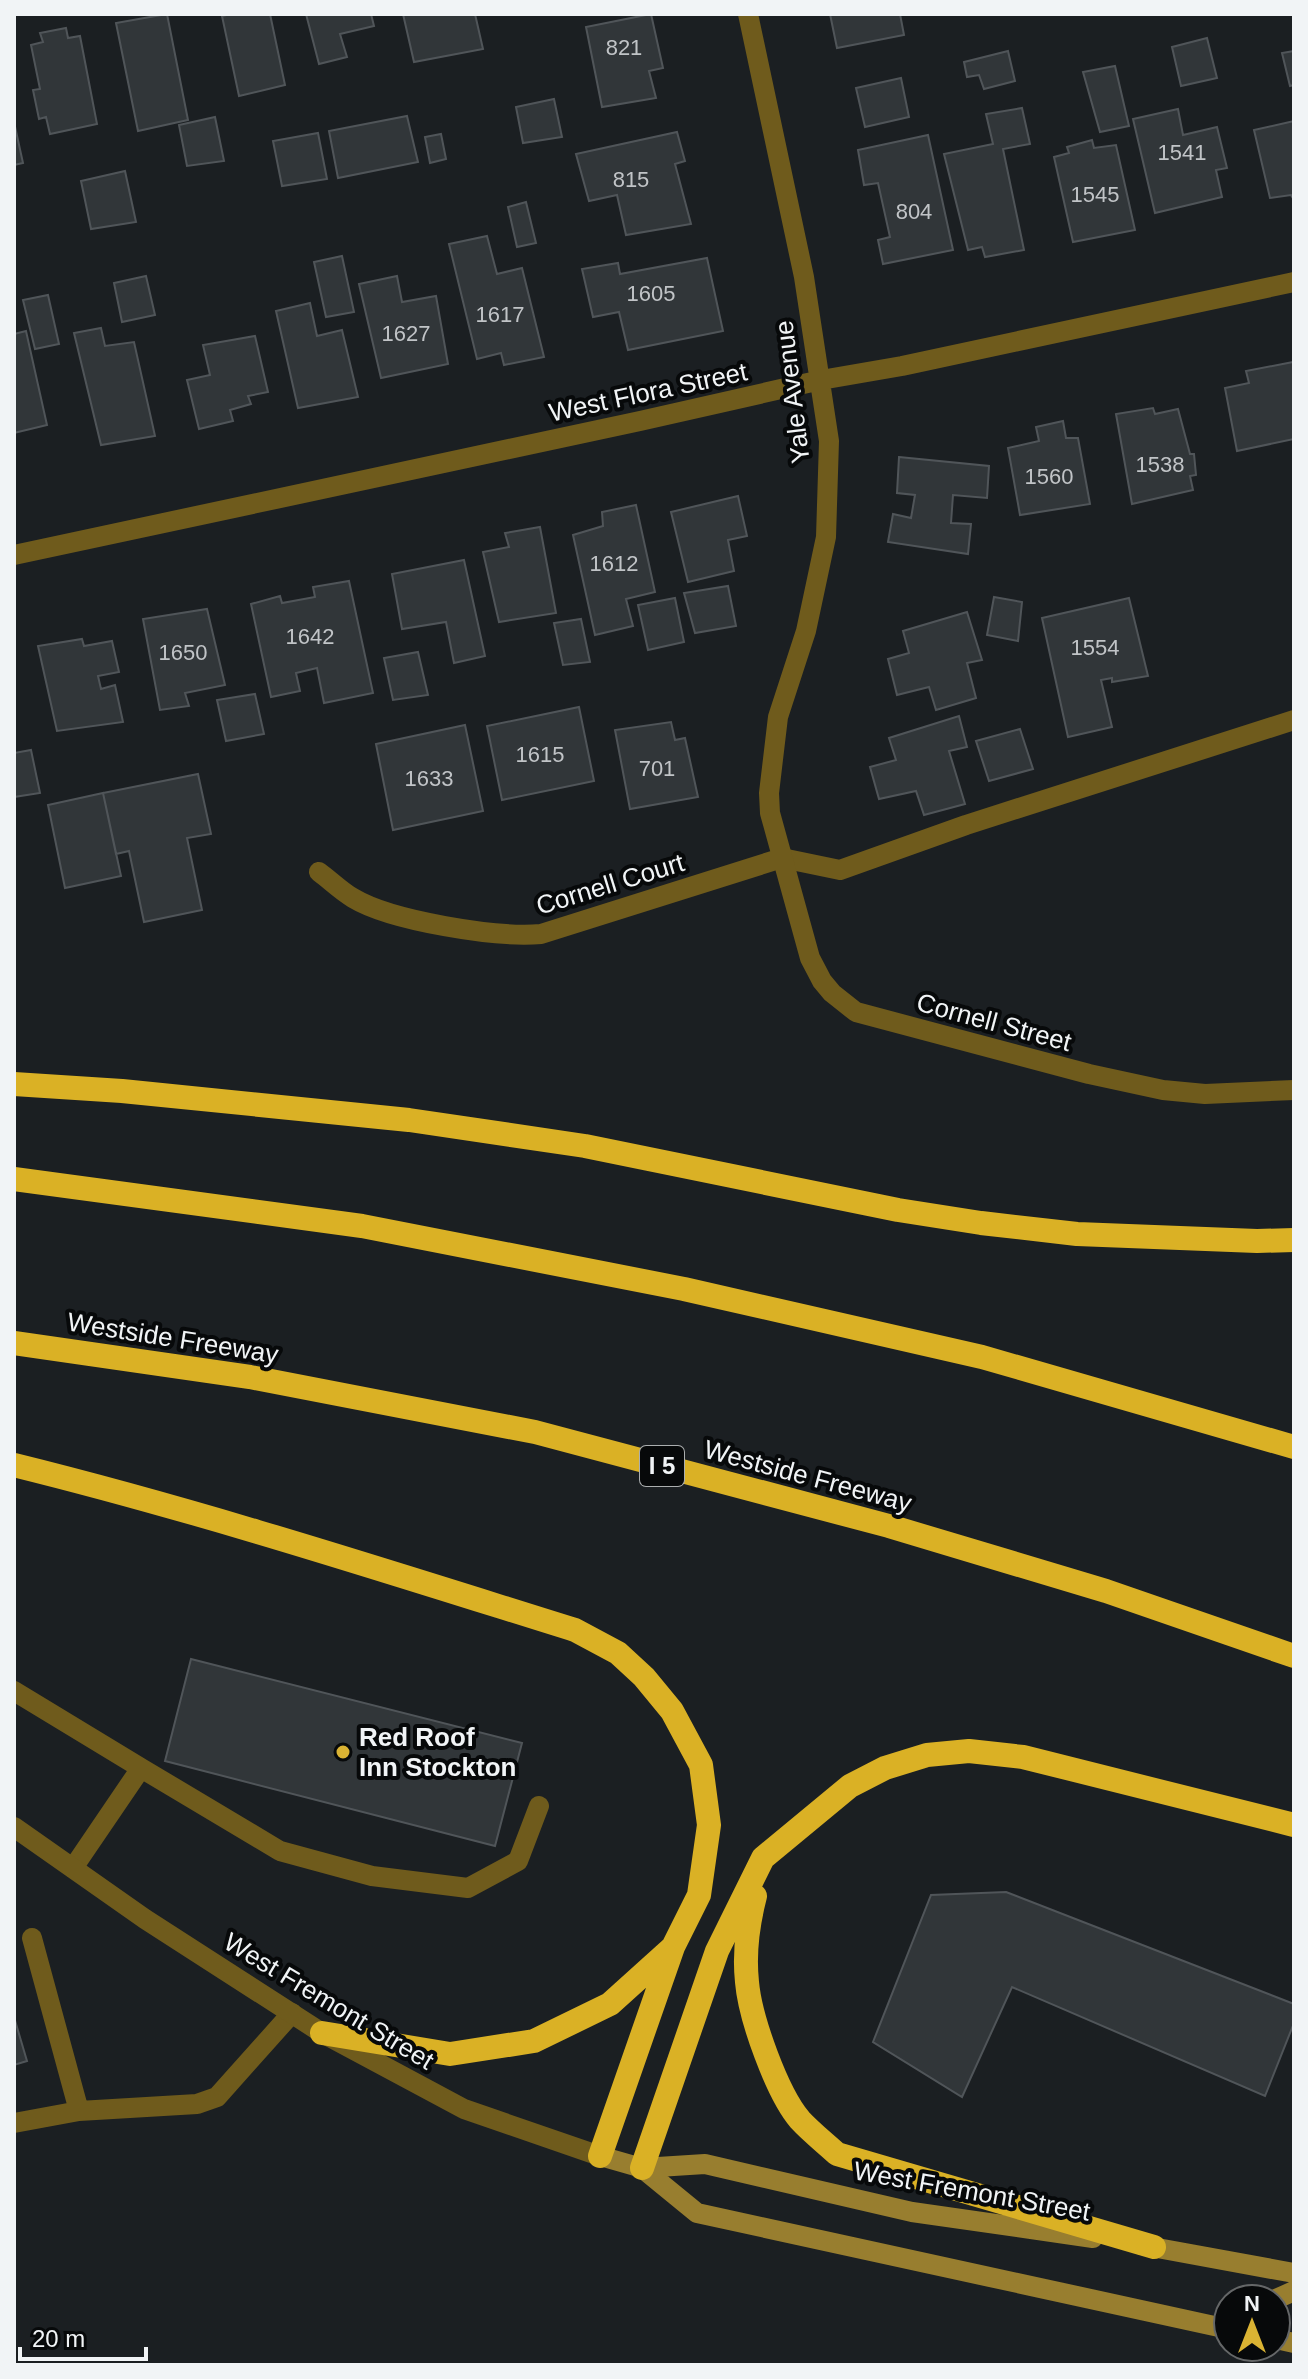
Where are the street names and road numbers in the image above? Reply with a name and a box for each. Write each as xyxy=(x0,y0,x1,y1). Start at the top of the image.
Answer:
street label: Yale Avenue xyxy=(768,319,816,465)
street label: West Flora Street xyxy=(546,356,751,428)
street label: Cornell Court xyxy=(532,847,688,921)
street label: Cornell Street xyxy=(913,987,1075,1057)
street label: Westside Freeway xyxy=(65,1306,281,1370)
street label: Westside Freeway xyxy=(701,1434,915,1518)
road number: I 5 xyxy=(640,1446,684,1486)
street label: West Fremont Street xyxy=(219,1926,440,2076)
street label: West Fremont Street xyxy=(852,2155,1093,2227)

